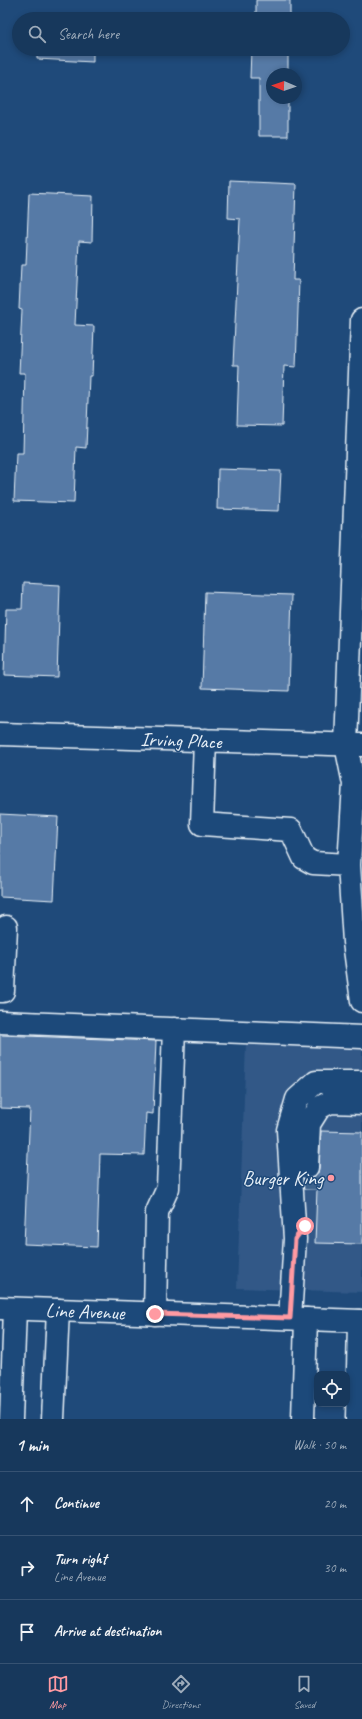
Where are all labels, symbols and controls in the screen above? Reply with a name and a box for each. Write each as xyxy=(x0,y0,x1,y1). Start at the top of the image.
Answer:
search box xyxy=(12,12,350,56)
icon: search xyxy=(26,23,48,45)
text: Search here xyxy=(58,25,119,44)
north arrow xyxy=(266,68,302,104)
street label: Irving Place xyxy=(140,727,223,754)
place label: Burger King xyxy=(243,1166,325,1191)
marker: Burger King xyxy=(326,1173,336,1183)
route start xyxy=(296,1217,314,1235)
street label: Line Avenue xyxy=(45,1298,126,1325)
route end xyxy=(146,1305,164,1323)
map controls xyxy=(314,1371,350,1407)
button: locate xyxy=(314,1371,350,1407)
text: 1 min xyxy=(16,1435,49,1456)
text: Walk · 50 m xyxy=(293,1437,346,1453)
icon: ahead xyxy=(16,1493,38,1515)
text: Continue xyxy=(54,1494,99,1513)
text: 20 m xyxy=(324,1496,346,1512)
text: Turn right xyxy=(54,1550,107,1569)
icon: right xyxy=(16,1557,38,1579)
text: 30 m xyxy=(324,1560,346,1576)
text: Line Avenue xyxy=(54,1569,105,1585)
icon: arrive xyxy=(16,1621,38,1643)
text: Arrive at destination xyxy=(54,1622,161,1641)
tab: Map xyxy=(47,1673,69,1711)
tab: Directions xyxy=(162,1673,200,1711)
tab: Saved xyxy=(293,1673,315,1711)

